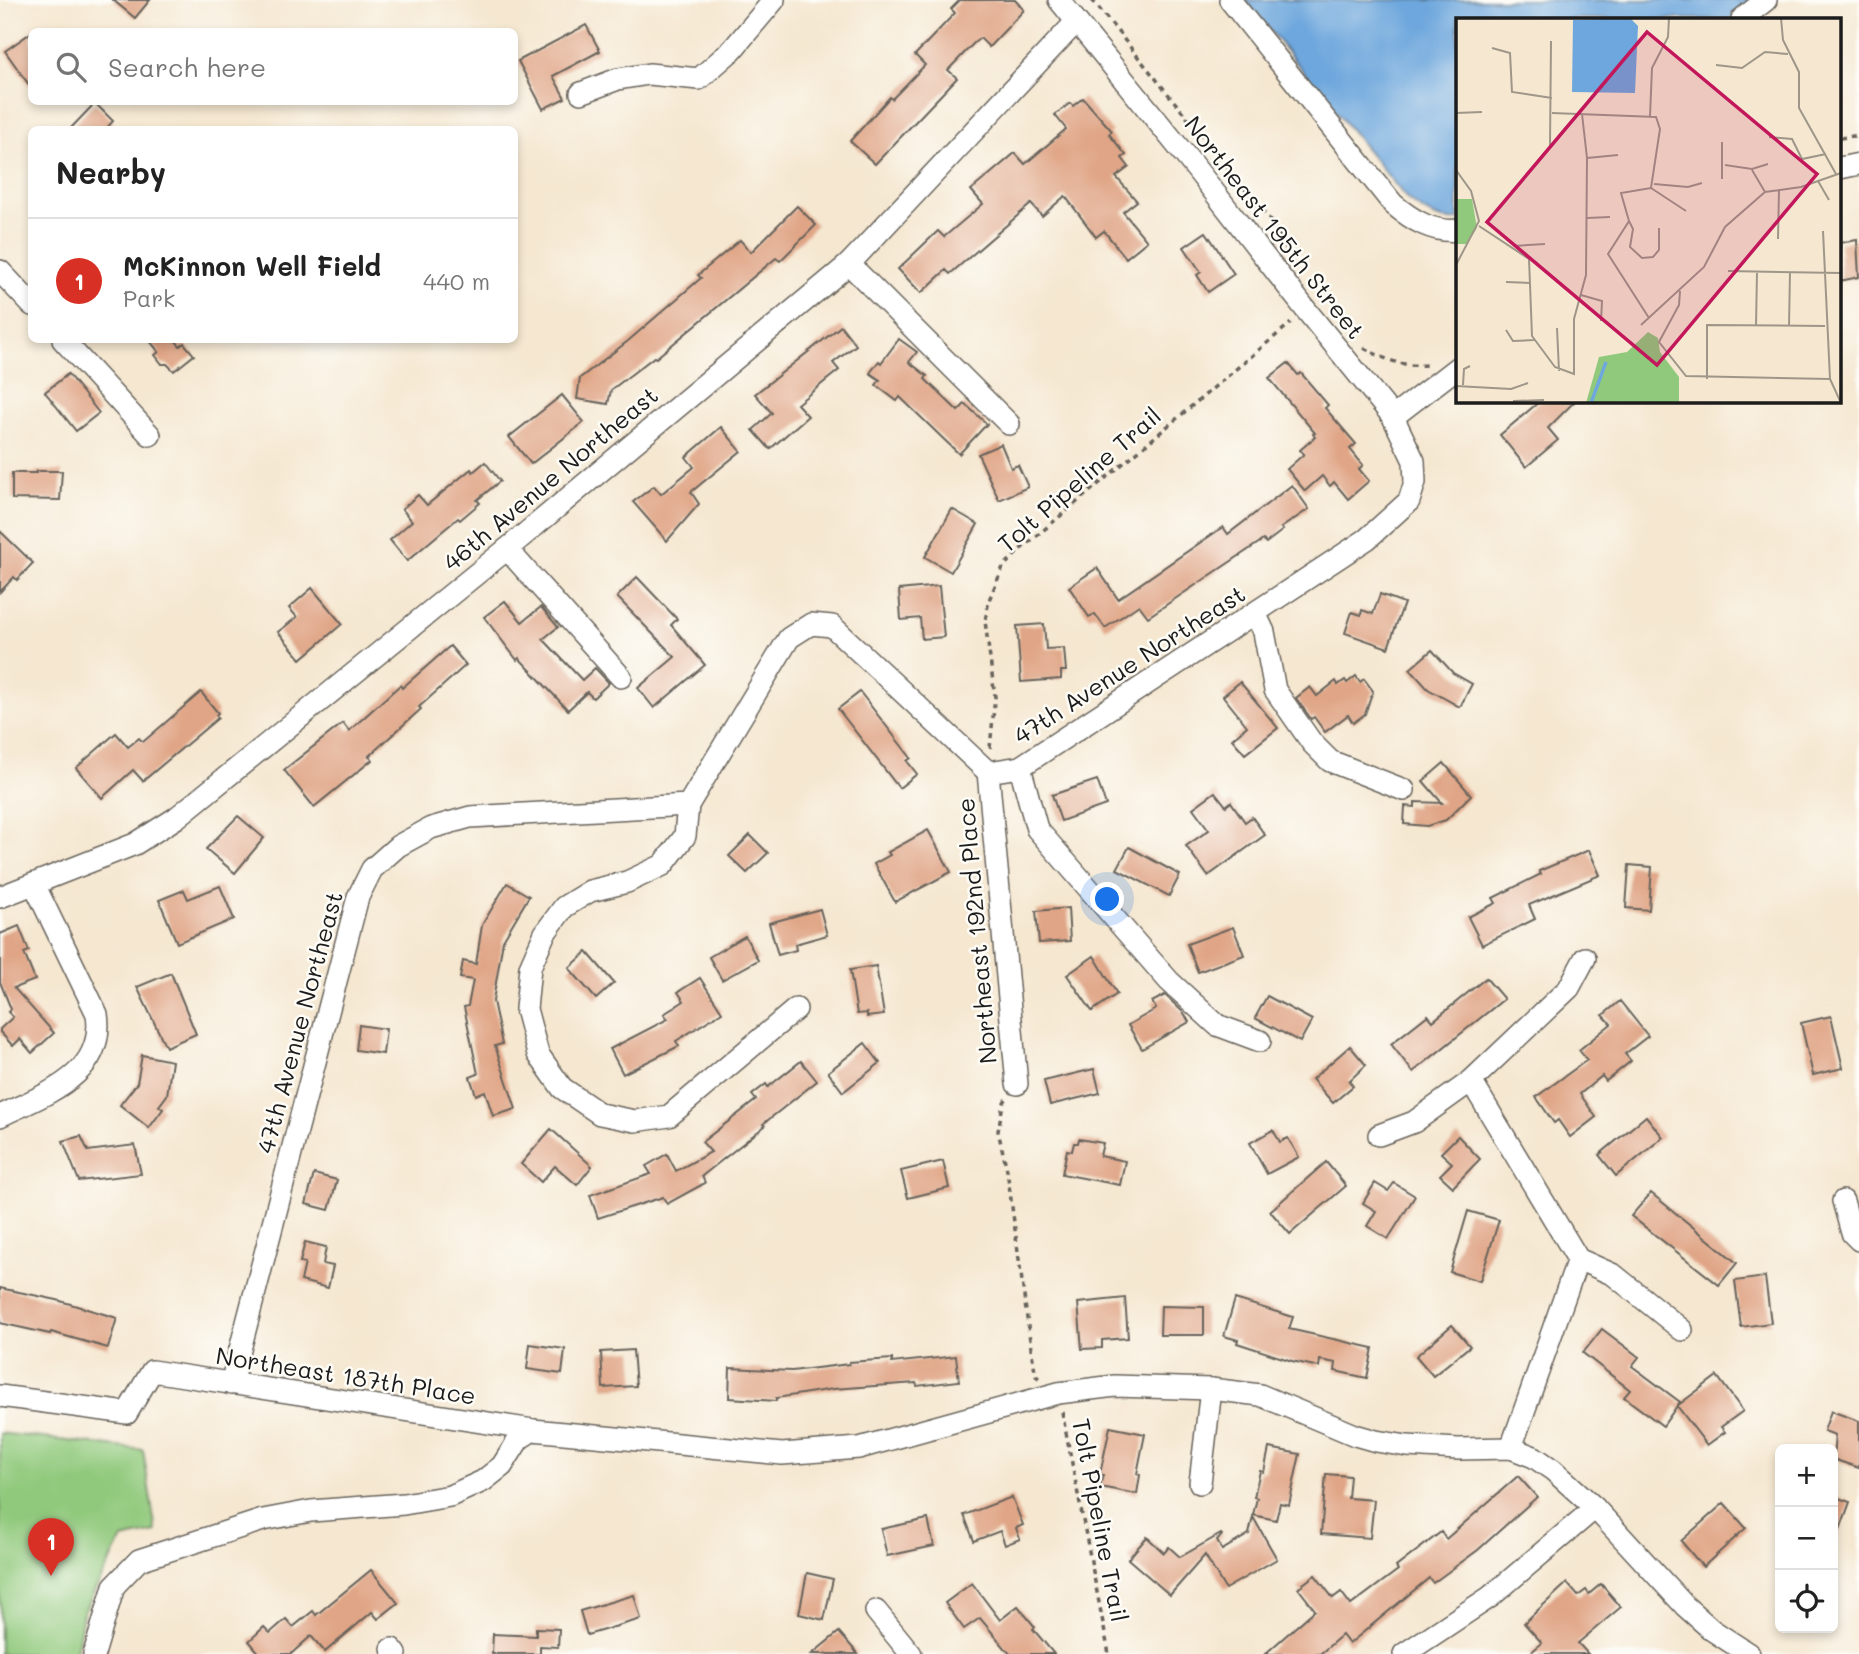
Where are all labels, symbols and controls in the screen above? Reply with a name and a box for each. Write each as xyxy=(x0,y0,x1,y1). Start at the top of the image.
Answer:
inset map xyxy=(1456,18,1842,402)
search box xyxy=(28,28,518,105)
icon: search xyxy=(52,48,90,86)
text: Search here xyxy=(108,50,266,84)
street label: Northeast 195th Street xyxy=(1178,109,1372,345)
text: Nearby xyxy=(56,152,166,192)
text: McKinnon Well Field xyxy=(123,249,381,283)
text: 1 xyxy=(74,266,84,296)
text: 440 m xyxy=(423,266,490,296)
text: Park xyxy=(123,283,175,313)
street label: 46th Avenue Northeast xyxy=(436,379,664,577)
street label: Tolt Pipeline Trail xyxy=(991,400,1167,558)
street label: 47th Avenue Northeast xyxy=(1007,577,1251,751)
street label: Northeast 192nd Place xyxy=(949,797,1003,1065)
your location xyxy=(1090,882,1124,916)
street label: 47th Avenue Northeast xyxy=(249,888,349,1156)
street label: Northeast 187th Place xyxy=(214,1339,478,1411)
street label: Tolt Pipeline Trail xyxy=(1066,1416,1136,1624)
map controls xyxy=(1775,1444,1838,1633)
button: + xyxy=(1775,1444,1838,1507)
button: − xyxy=(1775,1507,1838,1570)
pin: 1 xyxy=(28,1518,74,1576)
button: locate xyxy=(1775,1570,1838,1633)

